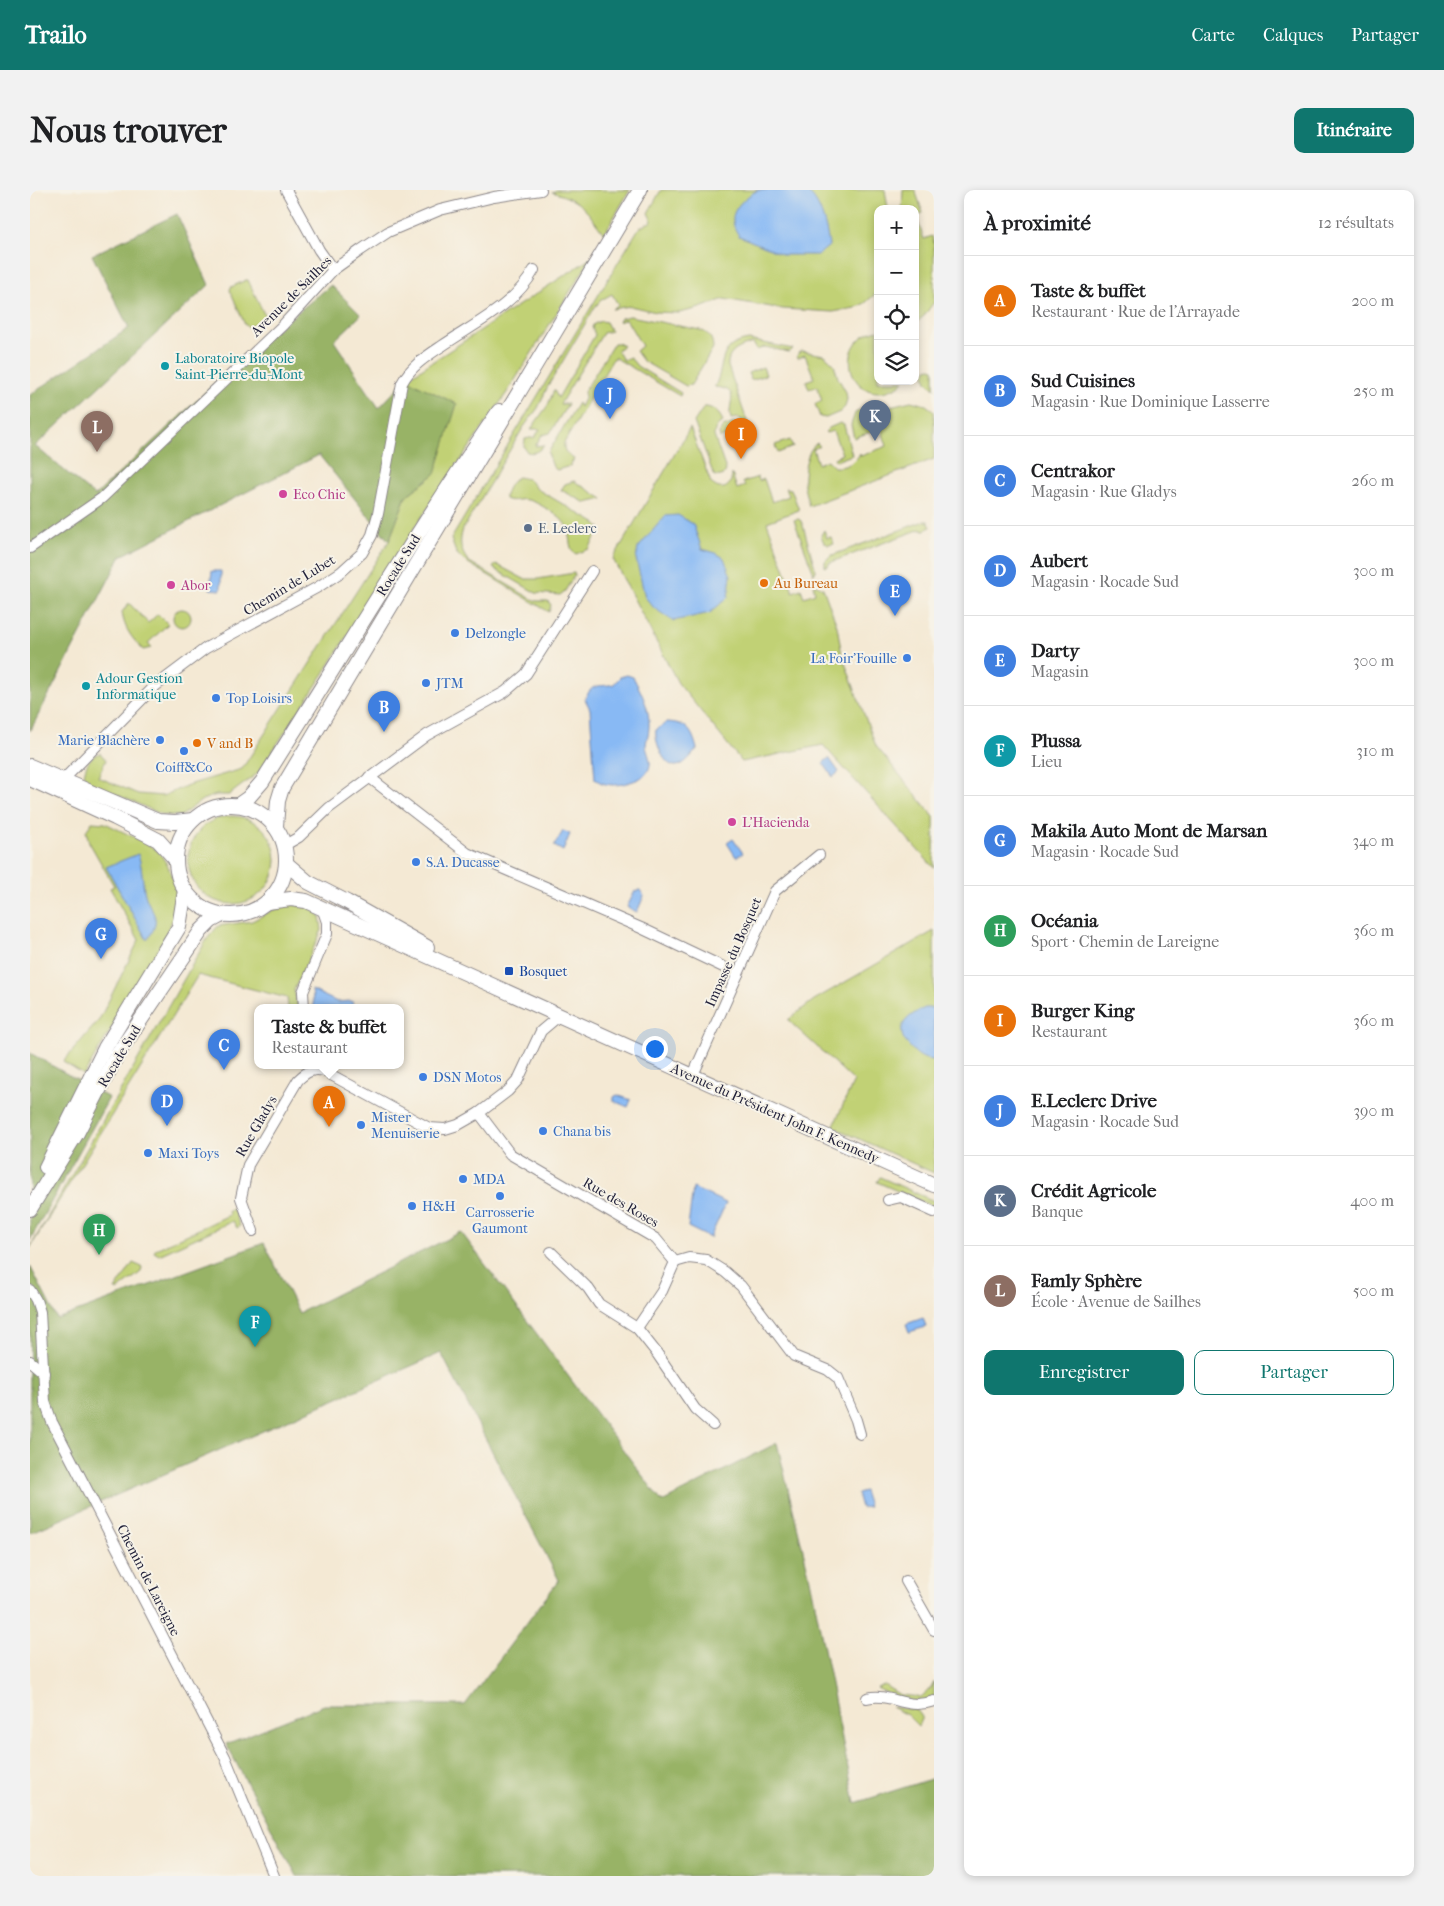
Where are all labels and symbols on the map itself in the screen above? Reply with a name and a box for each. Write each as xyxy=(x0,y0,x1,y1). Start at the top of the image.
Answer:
street label: Avenue de Sailhes xyxy=(247,252,335,341)
place label: Laboratoire Biopole Saint-Pierre-du-Mont xyxy=(175,350,303,383)
marker: Laboratoire Biopole Saint-Pierre-du-Mont xyxy=(159,360,171,372)
pin: J xyxy=(594,378,626,419)
pin: K xyxy=(859,400,891,441)
pin: L xyxy=(81,411,113,452)
pin: I xyxy=(725,418,757,459)
place label: Eco Chic xyxy=(293,486,345,503)
marker: Eco Chic xyxy=(277,488,289,500)
place label: E. Leclerc xyxy=(538,520,597,537)
marker: E. Leclerc xyxy=(522,522,534,534)
street label: Rocade Sud xyxy=(373,531,424,599)
street label: Chemin de Lubet xyxy=(240,551,338,620)
place label: Au Bureau xyxy=(773,575,838,592)
pin: E xyxy=(879,575,911,616)
place label: Abor xyxy=(180,577,210,594)
marker: Au Bureau xyxy=(758,577,770,589)
marker: Abor xyxy=(165,579,177,591)
place label: Delzongle xyxy=(465,625,526,642)
marker: Delzongle xyxy=(449,627,461,639)
place label: La Foir'Fouille xyxy=(810,650,897,667)
marker: La Foir'Fouille xyxy=(901,652,913,664)
place label: Adour Gestion Informatique xyxy=(95,670,183,703)
place label: JTM xyxy=(435,675,464,692)
marker: JTM xyxy=(420,677,432,689)
marker: Adour Gestion Informatique xyxy=(80,680,92,692)
place label: Top Loisirs xyxy=(226,690,292,707)
pin: B xyxy=(368,691,400,732)
marker: Top Loisirs xyxy=(210,692,222,704)
place label: Marie Blachère xyxy=(58,732,150,749)
marker: Marie Blachère xyxy=(154,734,166,746)
place label: V and B xyxy=(206,735,253,752)
marker: V and B xyxy=(191,737,203,749)
marker: Coiff&Co xyxy=(178,745,190,757)
place label: Coiff&Co xyxy=(156,759,212,776)
place label: L'Hacienda xyxy=(742,814,810,831)
marker: L'Hacienda xyxy=(726,816,738,828)
place label: S.A. Ducasse xyxy=(426,854,500,871)
marker: S.A. Ducasse xyxy=(410,856,422,868)
street label: Impasse du Bosquet xyxy=(702,895,765,1010)
pin: G xyxy=(85,918,117,959)
place label: Bosquet xyxy=(519,963,567,980)
marker: Bosquet xyxy=(503,965,515,977)
street label: Rocade Sud xyxy=(94,1022,145,1091)
pin: C xyxy=(208,1029,240,1070)
your location xyxy=(642,1036,668,1062)
street label: Avenue du Président John F. Kennedy xyxy=(667,1059,882,1167)
place label: DSN Motos xyxy=(433,1069,501,1086)
marker: DSN Motos xyxy=(417,1071,429,1083)
pin: D xyxy=(151,1085,183,1126)
pin: A xyxy=(313,1086,345,1127)
street label: Rue Gladys xyxy=(232,1093,281,1160)
place label: Mister Menuiserie xyxy=(371,1109,440,1142)
marker: Mister Menuiserie xyxy=(355,1119,367,1131)
place label: Chana bis xyxy=(553,1123,611,1140)
marker: Chana bis xyxy=(537,1125,549,1137)
place label: Maxi Toys xyxy=(158,1145,219,1162)
marker: Maxi Toys xyxy=(142,1147,154,1159)
place label: MDA xyxy=(473,1171,506,1188)
marker: MDA xyxy=(457,1173,469,1185)
street label: Rue des Roses xyxy=(580,1174,662,1231)
marker: Carrosserie Gaumont xyxy=(494,1190,506,1202)
place label: H&H xyxy=(422,1198,456,1215)
marker: H&H xyxy=(406,1200,418,1212)
place label: Carrosserie Gaumont xyxy=(466,1204,535,1237)
pin: H xyxy=(83,1214,115,1255)
pin: F xyxy=(239,1306,271,1347)
street label: Chemin de Lareigne xyxy=(113,1522,184,1639)

